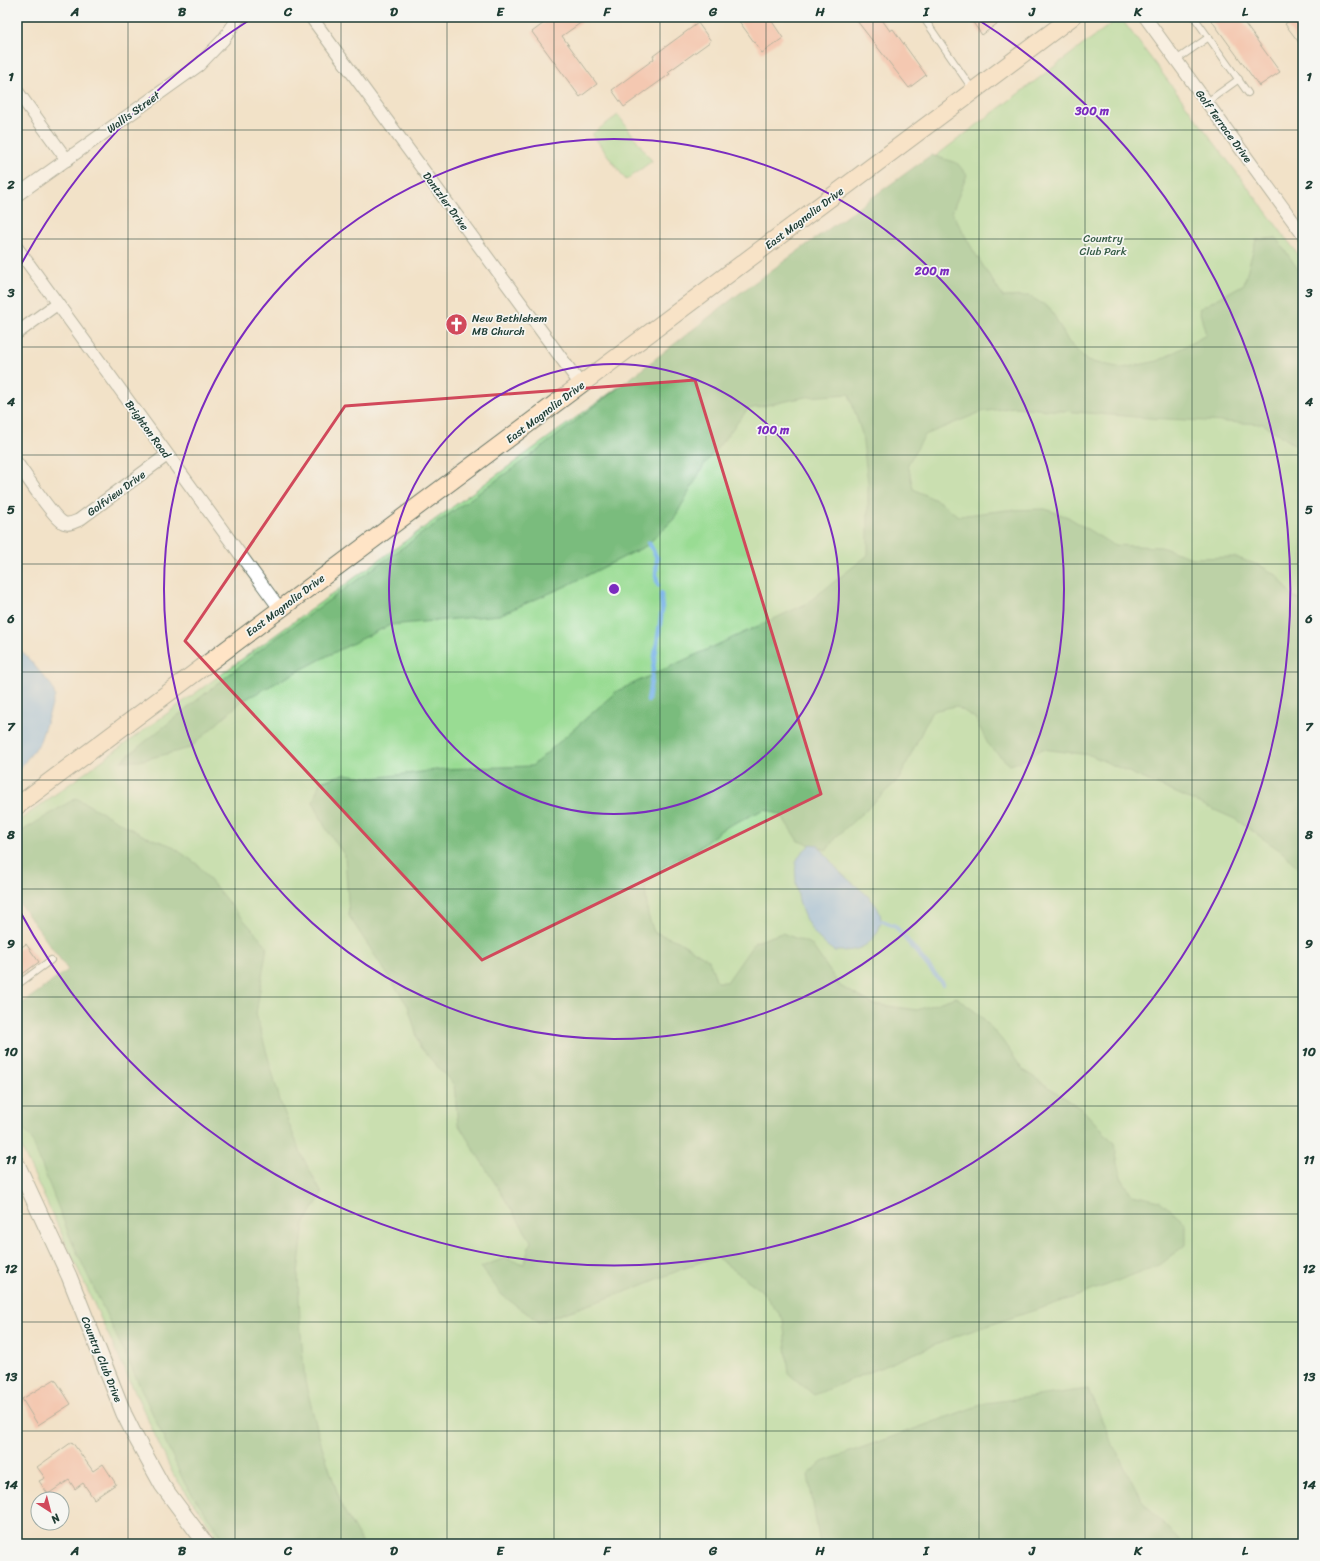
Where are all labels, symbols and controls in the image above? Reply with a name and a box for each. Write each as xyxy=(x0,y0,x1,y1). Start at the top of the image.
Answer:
text: A xyxy=(70,0,79,23)
text: B xyxy=(178,0,187,23)
text: C xyxy=(283,0,293,23)
text: D xyxy=(390,0,398,23)
text: E xyxy=(496,0,505,23)
text: F xyxy=(602,0,611,23)
text: G xyxy=(708,0,718,23)
text: H xyxy=(814,0,825,23)
text: I xyxy=(922,0,930,23)
text: J xyxy=(1028,0,1036,23)
text: K xyxy=(1133,0,1143,23)
text: L xyxy=(1242,0,1249,23)
text: 1 xyxy=(8,65,14,88)
text: 1 xyxy=(1306,65,1312,88)
street label: Wallis Street xyxy=(103,86,165,138)
street label: Golf Terrace Drive xyxy=(1190,86,1257,168)
text: 300 m xyxy=(1074,100,1110,122)
street label: Dantzler Drive xyxy=(418,168,474,235)
text: 2 xyxy=(6,173,15,196)
text: 2 xyxy=(1304,173,1313,196)
street label: East Magnolia Drive xyxy=(761,182,848,255)
park label: Country Club Park xyxy=(1080,229,1127,261)
text: 200 m xyxy=(914,260,950,282)
text: 3 xyxy=(6,281,15,304)
text: 3 xyxy=(1304,281,1313,304)
place label: New Bethlehem MB Church xyxy=(472,309,547,341)
church icon: New Bethlehem MB Church xyxy=(444,311,470,337)
street label: East Magnolia Drive xyxy=(502,376,589,449)
text: 4 xyxy=(6,390,16,413)
text: 4 xyxy=(1304,390,1314,413)
street label: Brighton Road xyxy=(120,396,176,464)
text: 100 m xyxy=(757,419,790,441)
street label: Golfview Drive xyxy=(83,465,150,521)
text: 5 xyxy=(7,498,15,521)
text: 5 xyxy=(1305,498,1313,521)
street label: East Magnolia Drive xyxy=(242,569,329,642)
centre of rings xyxy=(607,582,621,596)
text: 6 xyxy=(6,607,15,630)
text: 6 xyxy=(1304,607,1313,630)
text: 7 xyxy=(7,715,16,738)
text: 7 xyxy=(1305,715,1314,738)
text: 8 xyxy=(6,823,15,846)
text: 8 xyxy=(1304,823,1313,846)
text: 9 xyxy=(7,932,15,955)
text: 9 xyxy=(1305,932,1313,955)
text: 10 xyxy=(4,1040,18,1063)
text: 10 xyxy=(1302,1040,1316,1063)
text: 11 xyxy=(5,1148,17,1171)
text: 11 xyxy=(1303,1148,1315,1171)
text: 12 xyxy=(4,1257,18,1280)
text: 12 xyxy=(1302,1257,1316,1280)
street label: Country Club Drive xyxy=(76,1313,128,1406)
text: 13 xyxy=(5,1365,18,1388)
text: 13 xyxy=(1303,1365,1316,1388)
text: 14 xyxy=(4,1473,19,1496)
text: 14 xyxy=(1302,1473,1317,1496)
north arrow xyxy=(30,1491,70,1531)
text: N xyxy=(47,1508,65,1529)
text: A xyxy=(70,1539,79,1561)
text: B xyxy=(178,1539,187,1561)
text: C xyxy=(283,1539,293,1561)
text: D xyxy=(390,1539,398,1561)
text: E xyxy=(496,1539,505,1561)
text: F xyxy=(602,1539,611,1561)
text: G xyxy=(708,1539,718,1561)
text: H xyxy=(814,1539,825,1561)
text: I xyxy=(922,1539,930,1561)
text: J xyxy=(1028,1539,1036,1561)
text: K xyxy=(1133,1539,1143,1561)
text: L xyxy=(1242,1539,1249,1561)

